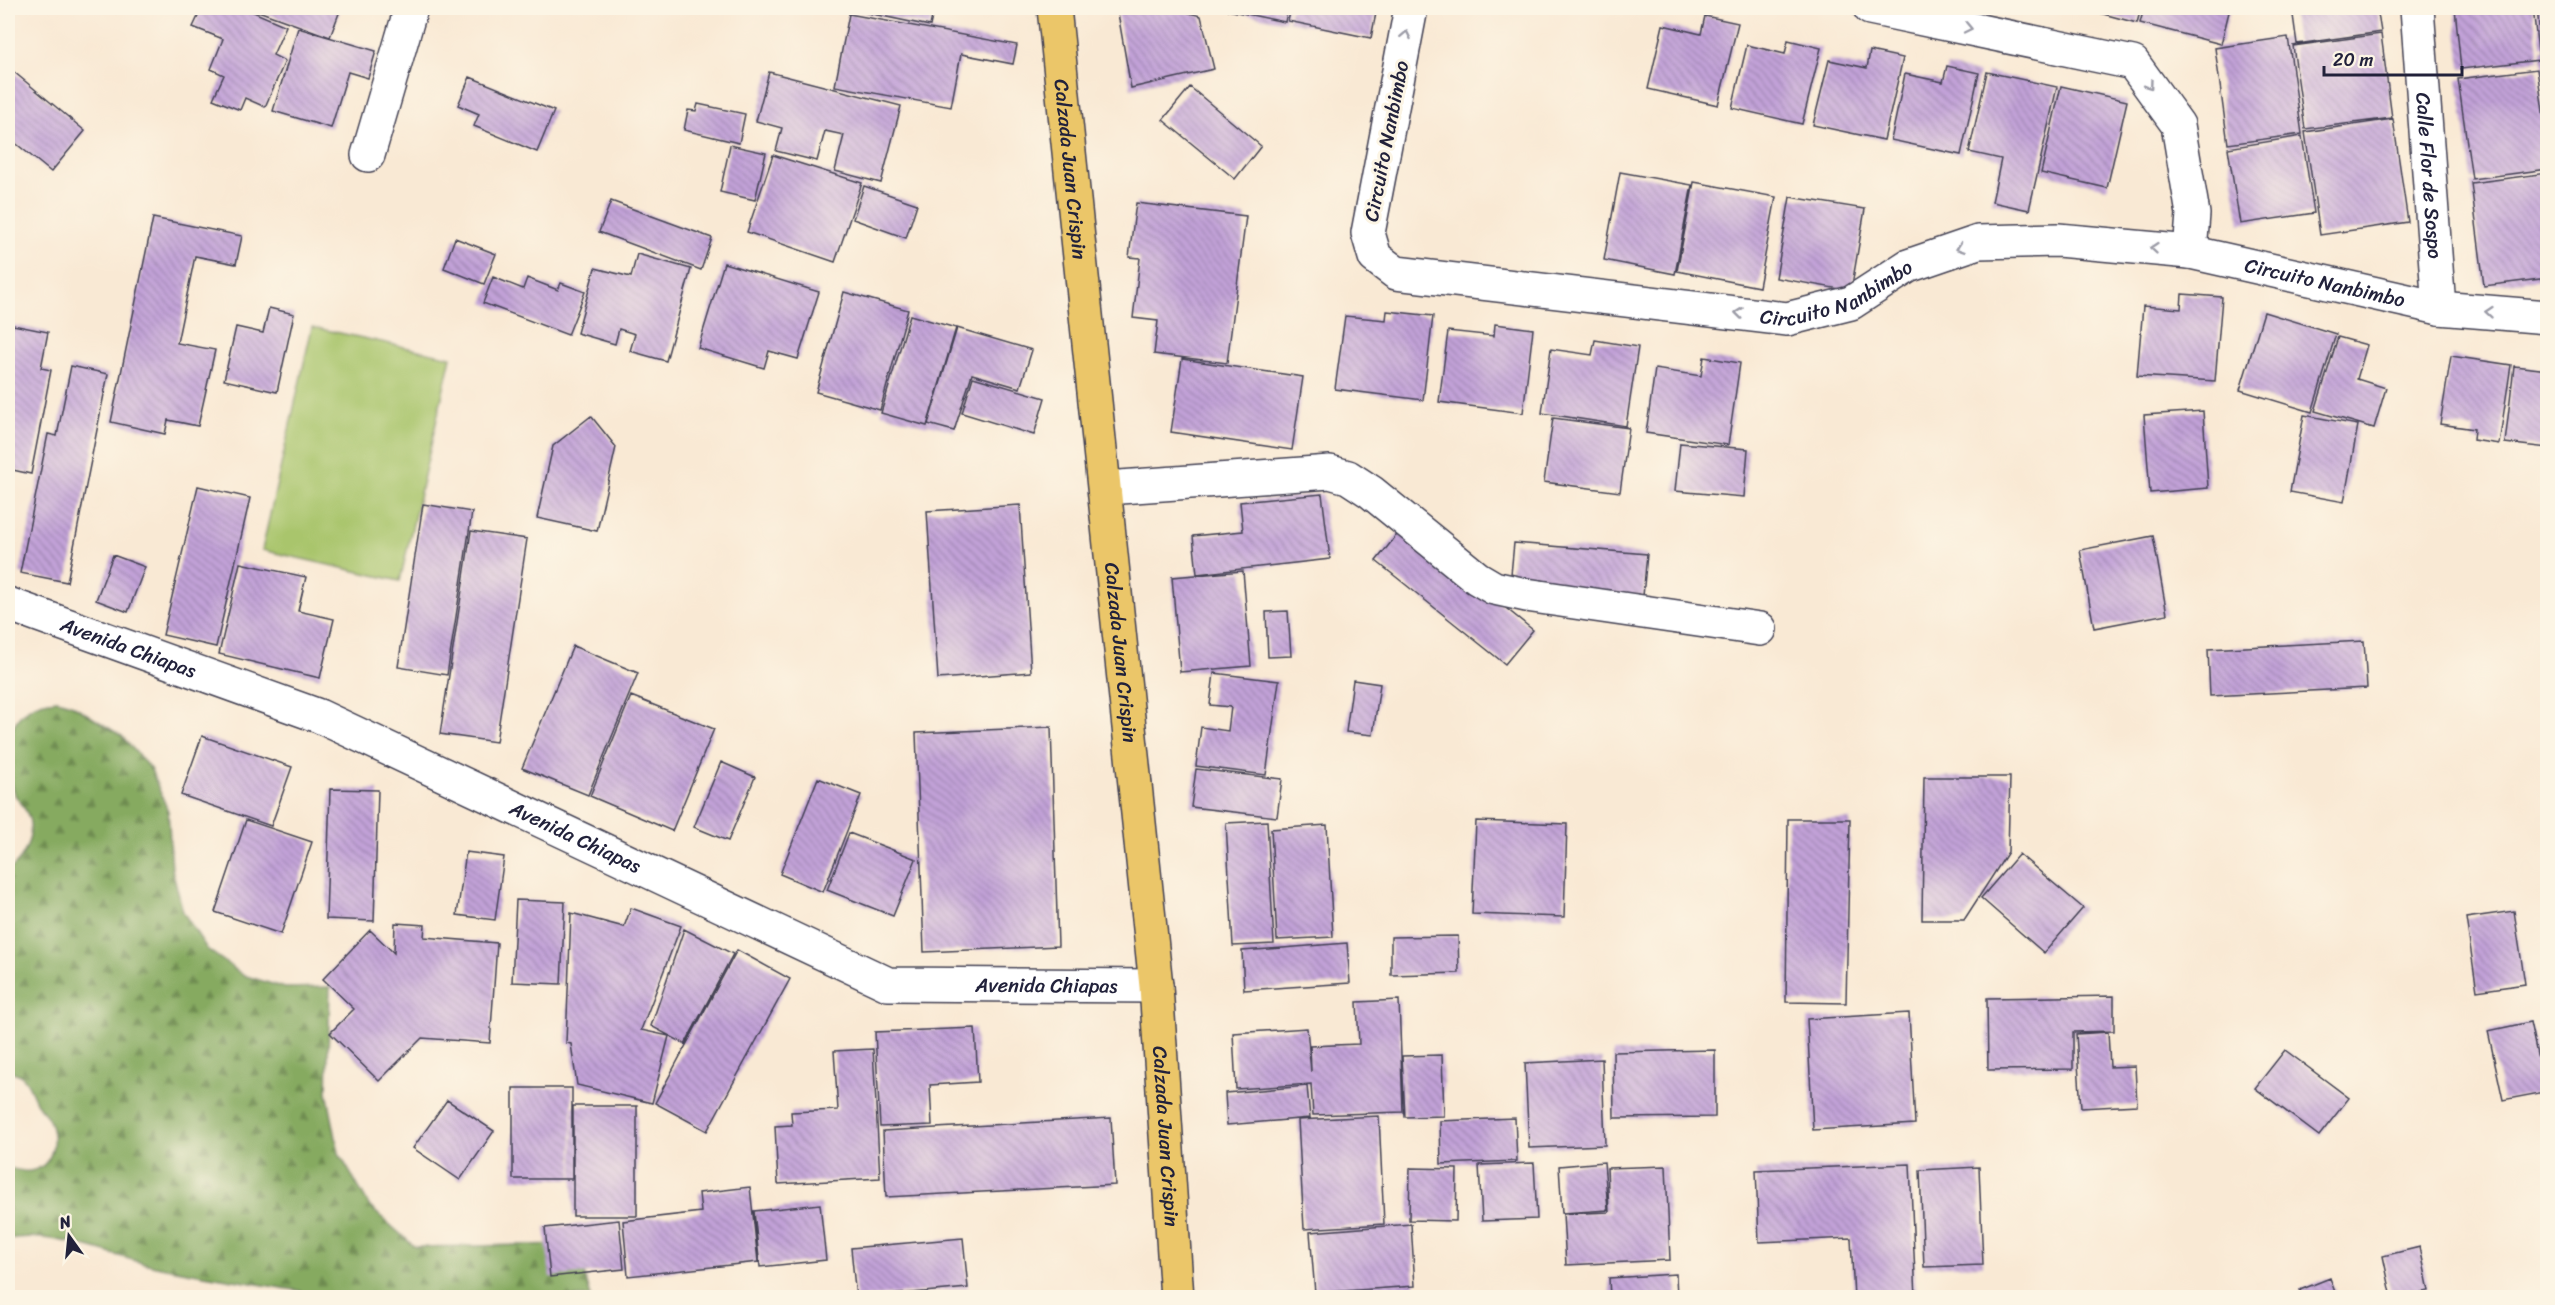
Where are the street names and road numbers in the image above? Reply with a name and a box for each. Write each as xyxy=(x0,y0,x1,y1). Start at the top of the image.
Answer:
street label: Circuito Nanbimbo xyxy=(1354,58,1419,225)
street label: Calzada Juan Crispin xyxy=(1044,77,1097,261)
street label: Calle Flor de Sospo xyxy=(2405,91,2452,260)
street label: Circuito Nanbimbo xyxy=(2241,248,2408,318)
street label: Circuito Nanbimbo xyxy=(1758,250,1920,337)
street label: Calzada Juan Crispin xyxy=(1094,561,1148,745)
street label: Avenida Chiapas xyxy=(55,607,202,689)
street label: Avenida Chiapas xyxy=(503,791,648,884)
street label: Avenida Chiapas xyxy=(974,968,1119,1004)
street label: Calzada Juan Crispin xyxy=(1142,1045,1189,1228)

